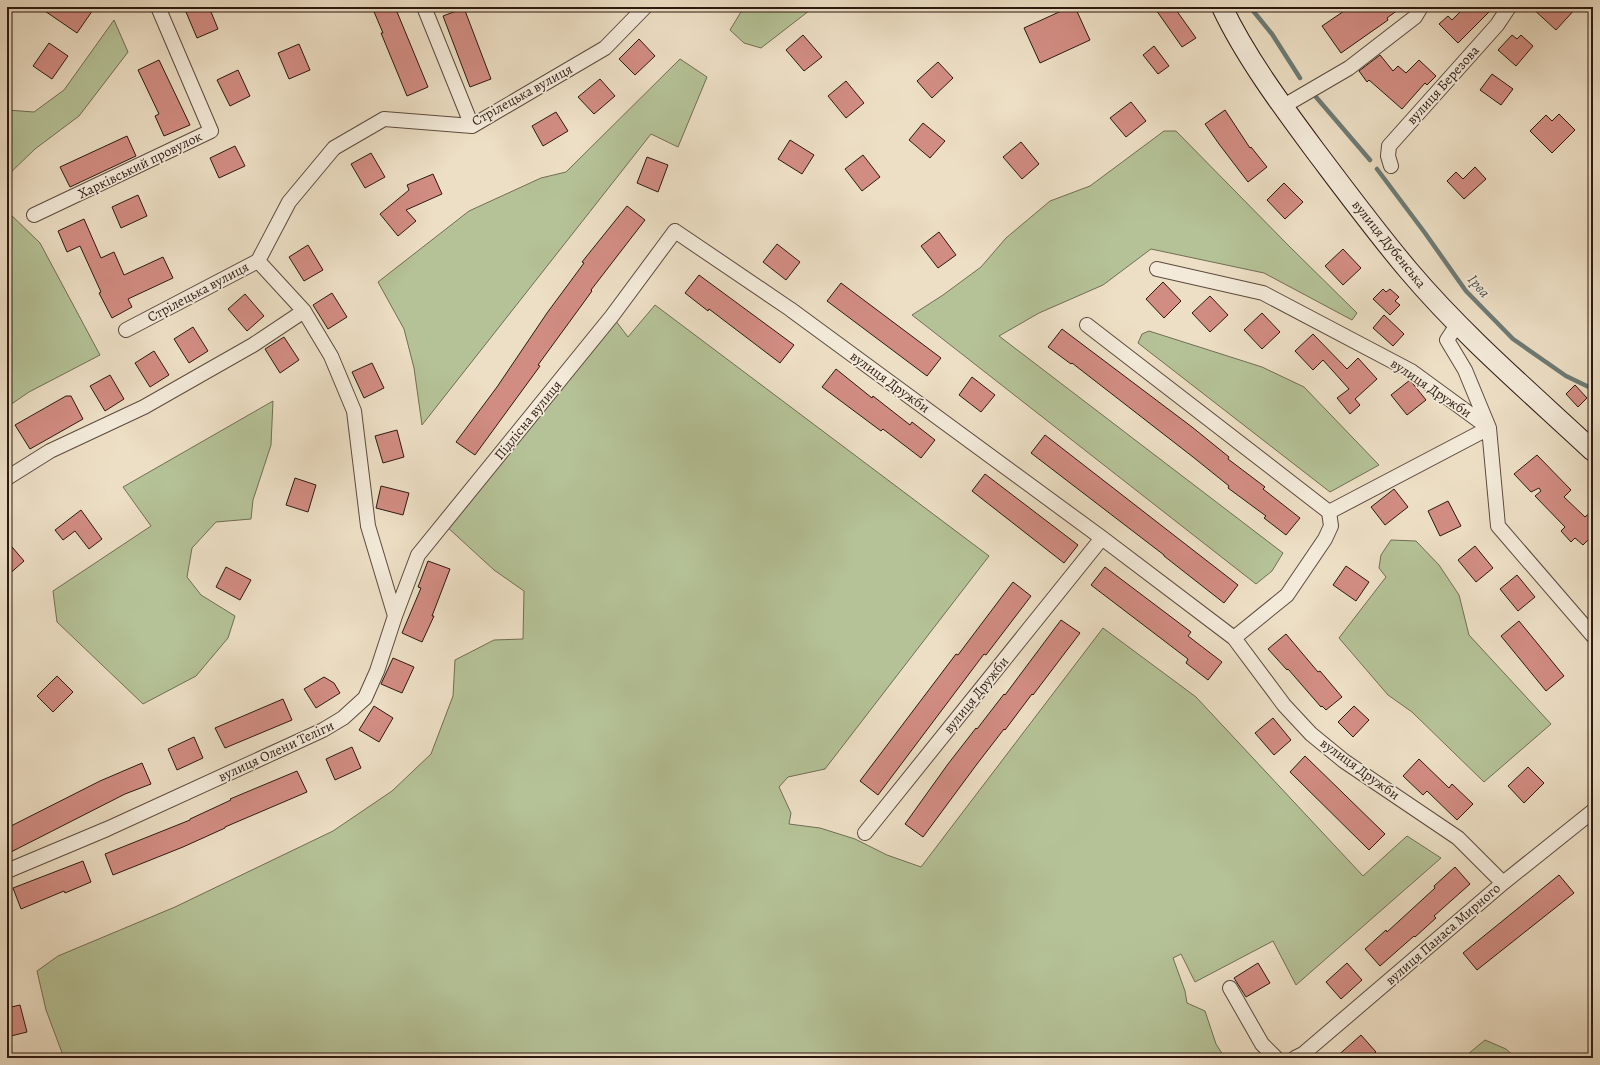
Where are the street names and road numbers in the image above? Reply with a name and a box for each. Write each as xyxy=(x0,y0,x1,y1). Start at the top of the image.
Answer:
street label: вулиця Березова xyxy=(1402,41,1484,129)
street label: Стрілецька вулиця xyxy=(468,59,576,131)
street label: Харківський провулок xyxy=(75,127,205,203)
street label: вулиця Дубенська xyxy=(1348,196,1431,292)
street label: Стрілецька вулиця xyxy=(144,257,252,327)
street label: вулиця Дружби xyxy=(846,347,934,417)
street label: вулиця Дружби xyxy=(1387,354,1475,422)
street label: Підлісна вулиця xyxy=(490,376,566,464)
street label: вулиця Дружби xyxy=(939,653,1013,737)
street label: вулиця Олени Теліги xyxy=(215,716,337,786)
street label: вулиця Дружби xyxy=(1316,734,1404,804)
street label: вулиця Панаса Мирного xyxy=(1381,879,1505,989)

